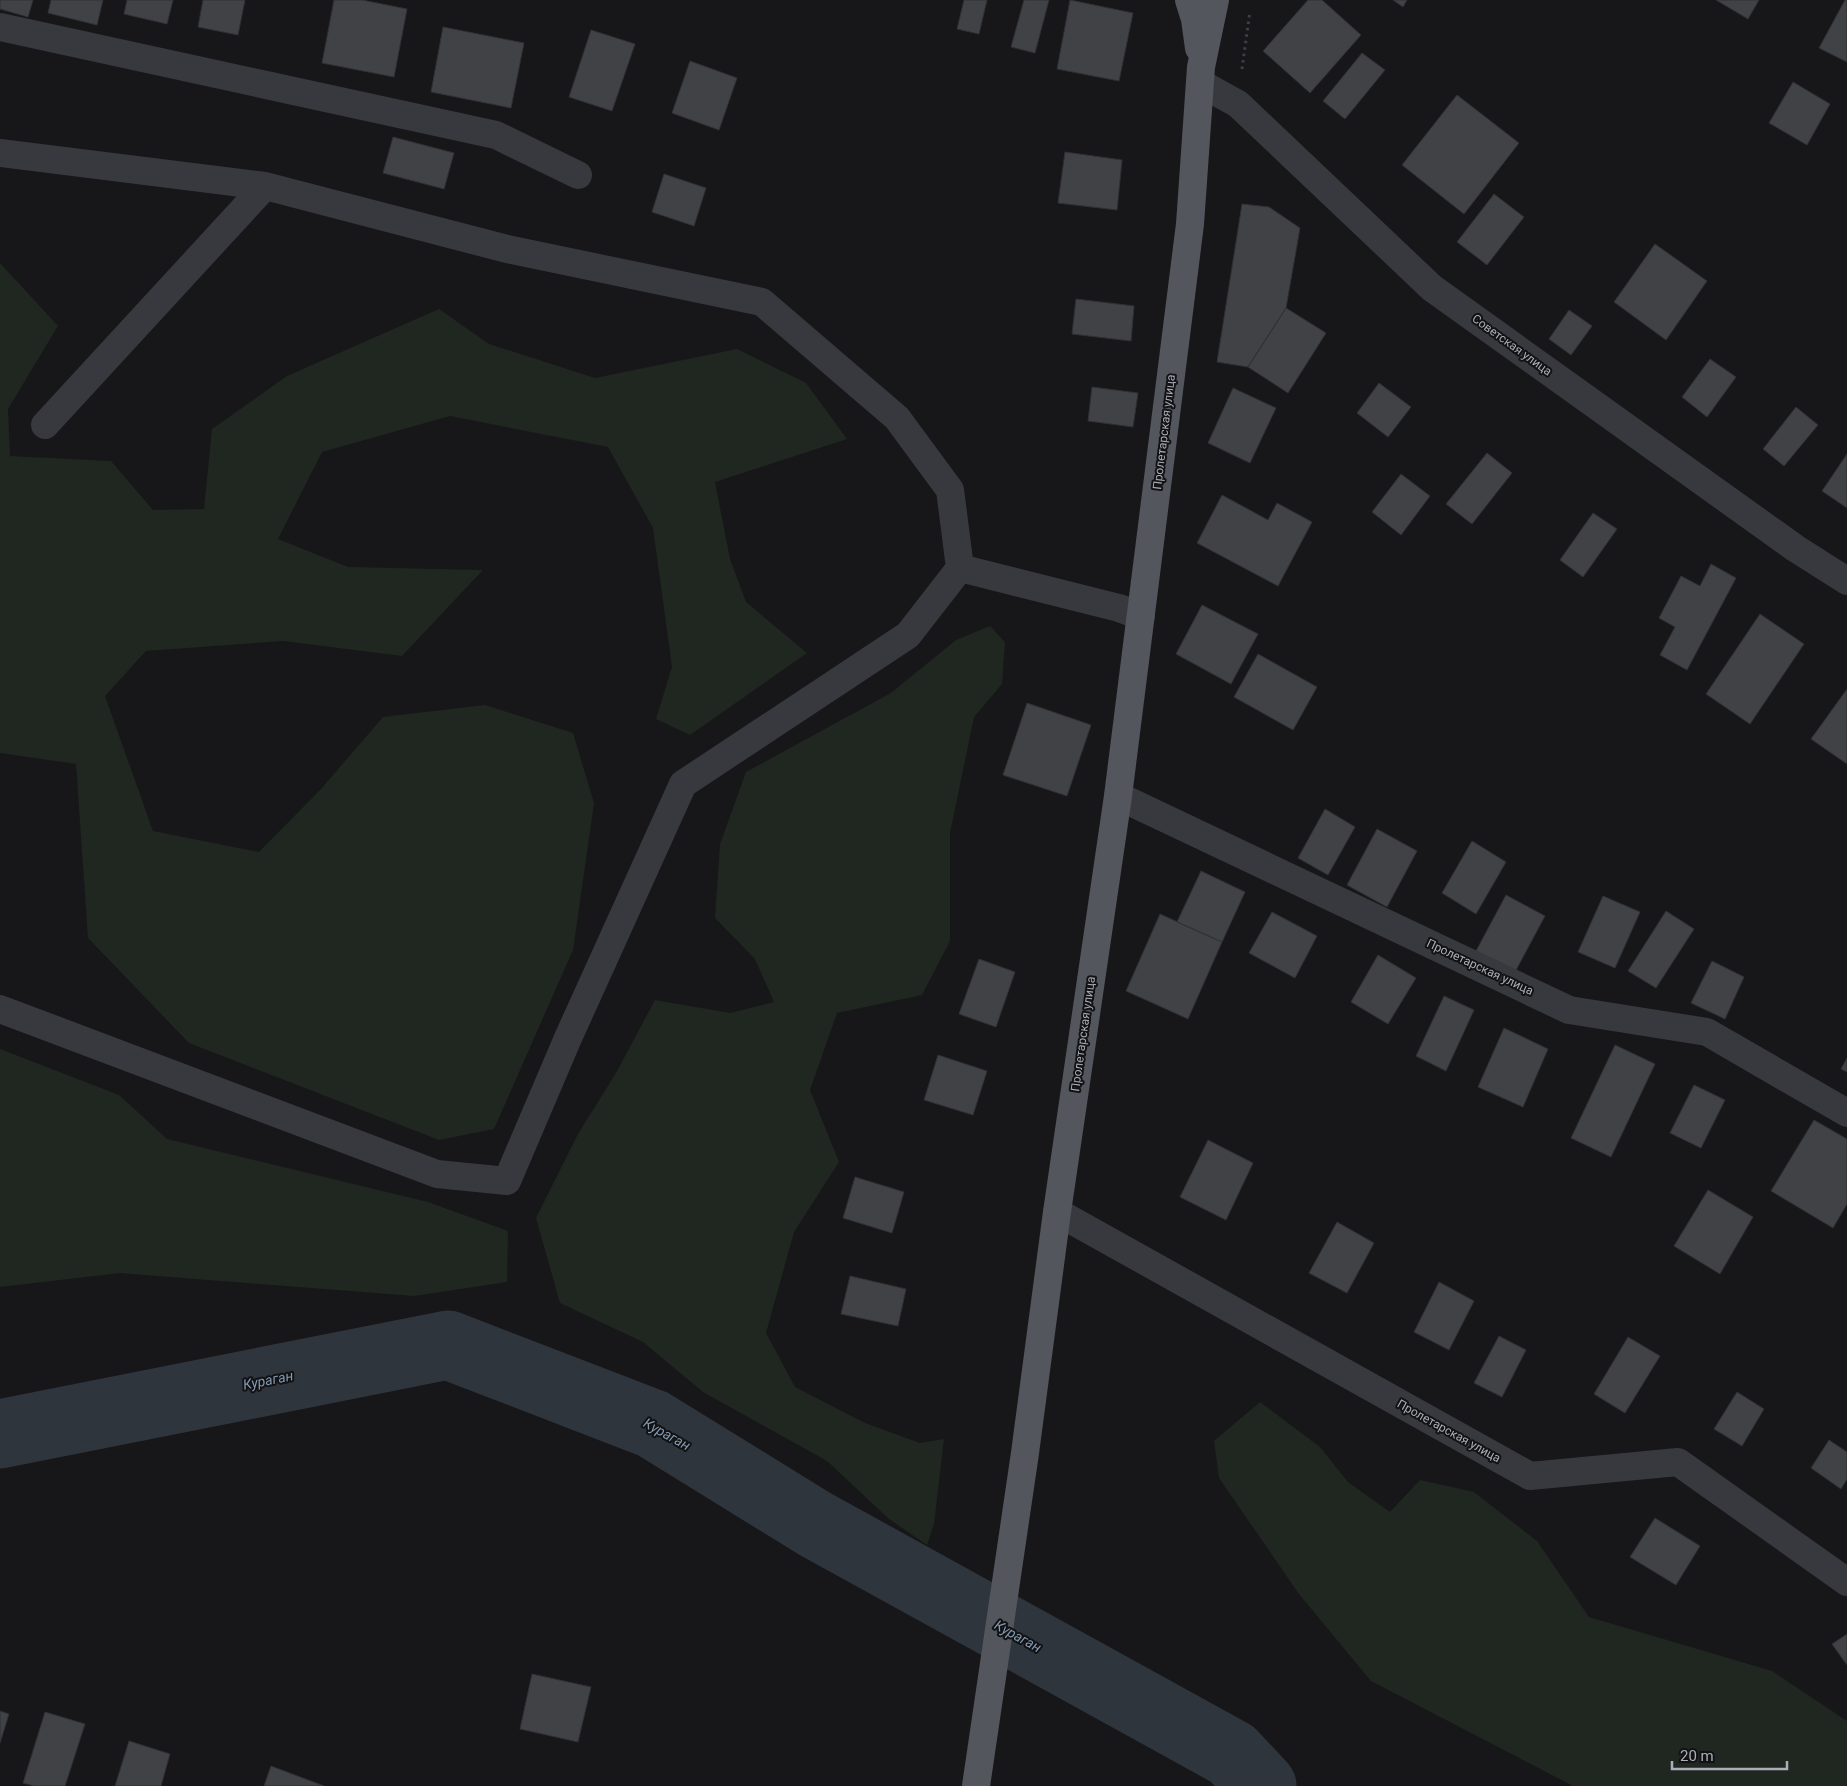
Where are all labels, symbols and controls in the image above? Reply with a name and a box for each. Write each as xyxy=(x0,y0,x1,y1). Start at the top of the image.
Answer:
street label: Советская улица xyxy=(1469,311,1555,379)
street label: Пролетарская улица xyxy=(1150,374,1178,490)
street label: Пролетарская улица xyxy=(1424,936,1536,998)
street label: Пролетарская улица xyxy=(1068,976,1098,1092)
water label: Кураган xyxy=(242,1367,295,1393)
street label: Пролетарская улица xyxy=(1395,1397,1503,1465)
water label: Кураган xyxy=(641,1415,693,1453)
water label: Кураган xyxy=(992,1617,1044,1655)
scale bar xyxy=(1672,1738,1787,1770)
text: 20 m xyxy=(1680,1747,1714,1765)

